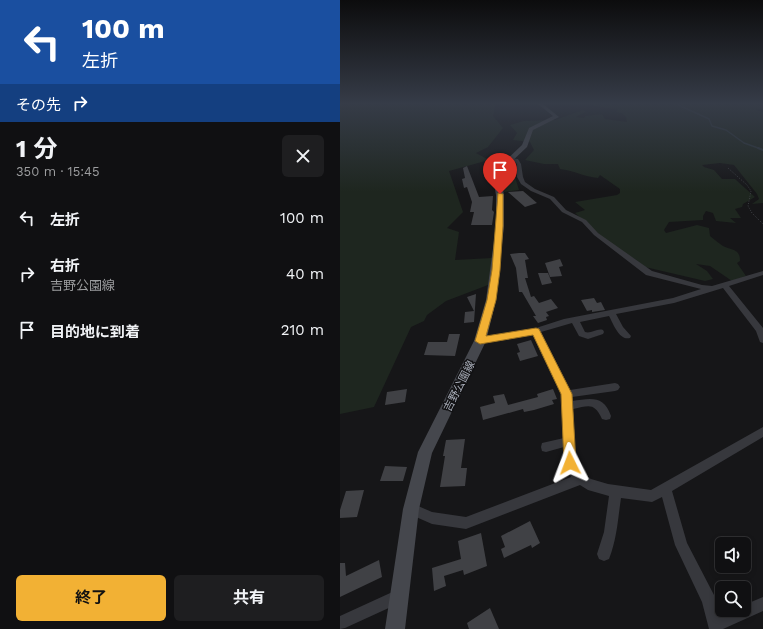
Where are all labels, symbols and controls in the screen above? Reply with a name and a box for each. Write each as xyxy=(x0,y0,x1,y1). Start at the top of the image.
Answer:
text: 100 m xyxy=(82,12,165,45)
icon: left xyxy=(16,16,68,68)
text: 左折 xyxy=(82,50,118,71)
icon: right xyxy=(69,92,91,114)
text: その先 xyxy=(16,96,61,114)
text: 1 分 xyxy=(16,135,57,163)
button: close xyxy=(282,135,324,177)
pin xyxy=(483,153,517,194)
icon: arrive xyxy=(489,159,511,181)
text: 350 m · 15:45 xyxy=(16,164,100,179)
icon: left xyxy=(16,207,38,229)
text: 100 m xyxy=(280,209,324,227)
text: 左折 xyxy=(50,211,80,229)
text: 右折 xyxy=(50,257,80,275)
icon: right xyxy=(16,263,38,285)
text: 40 m xyxy=(286,265,324,283)
text: 吉野公園線 xyxy=(50,278,115,293)
icon: arrive xyxy=(16,319,38,341)
text: 210 m xyxy=(281,321,324,339)
text: 目的地に到着 xyxy=(50,323,140,341)
street label: 吉野公園線 xyxy=(441,359,478,414)
position arrow xyxy=(549,442,591,484)
map controls xyxy=(715,537,751,617)
button: sound xyxy=(715,537,751,573)
button: 終了 xyxy=(16,575,166,621)
button: 共有 xyxy=(174,575,324,621)
button: search xyxy=(715,581,751,617)

